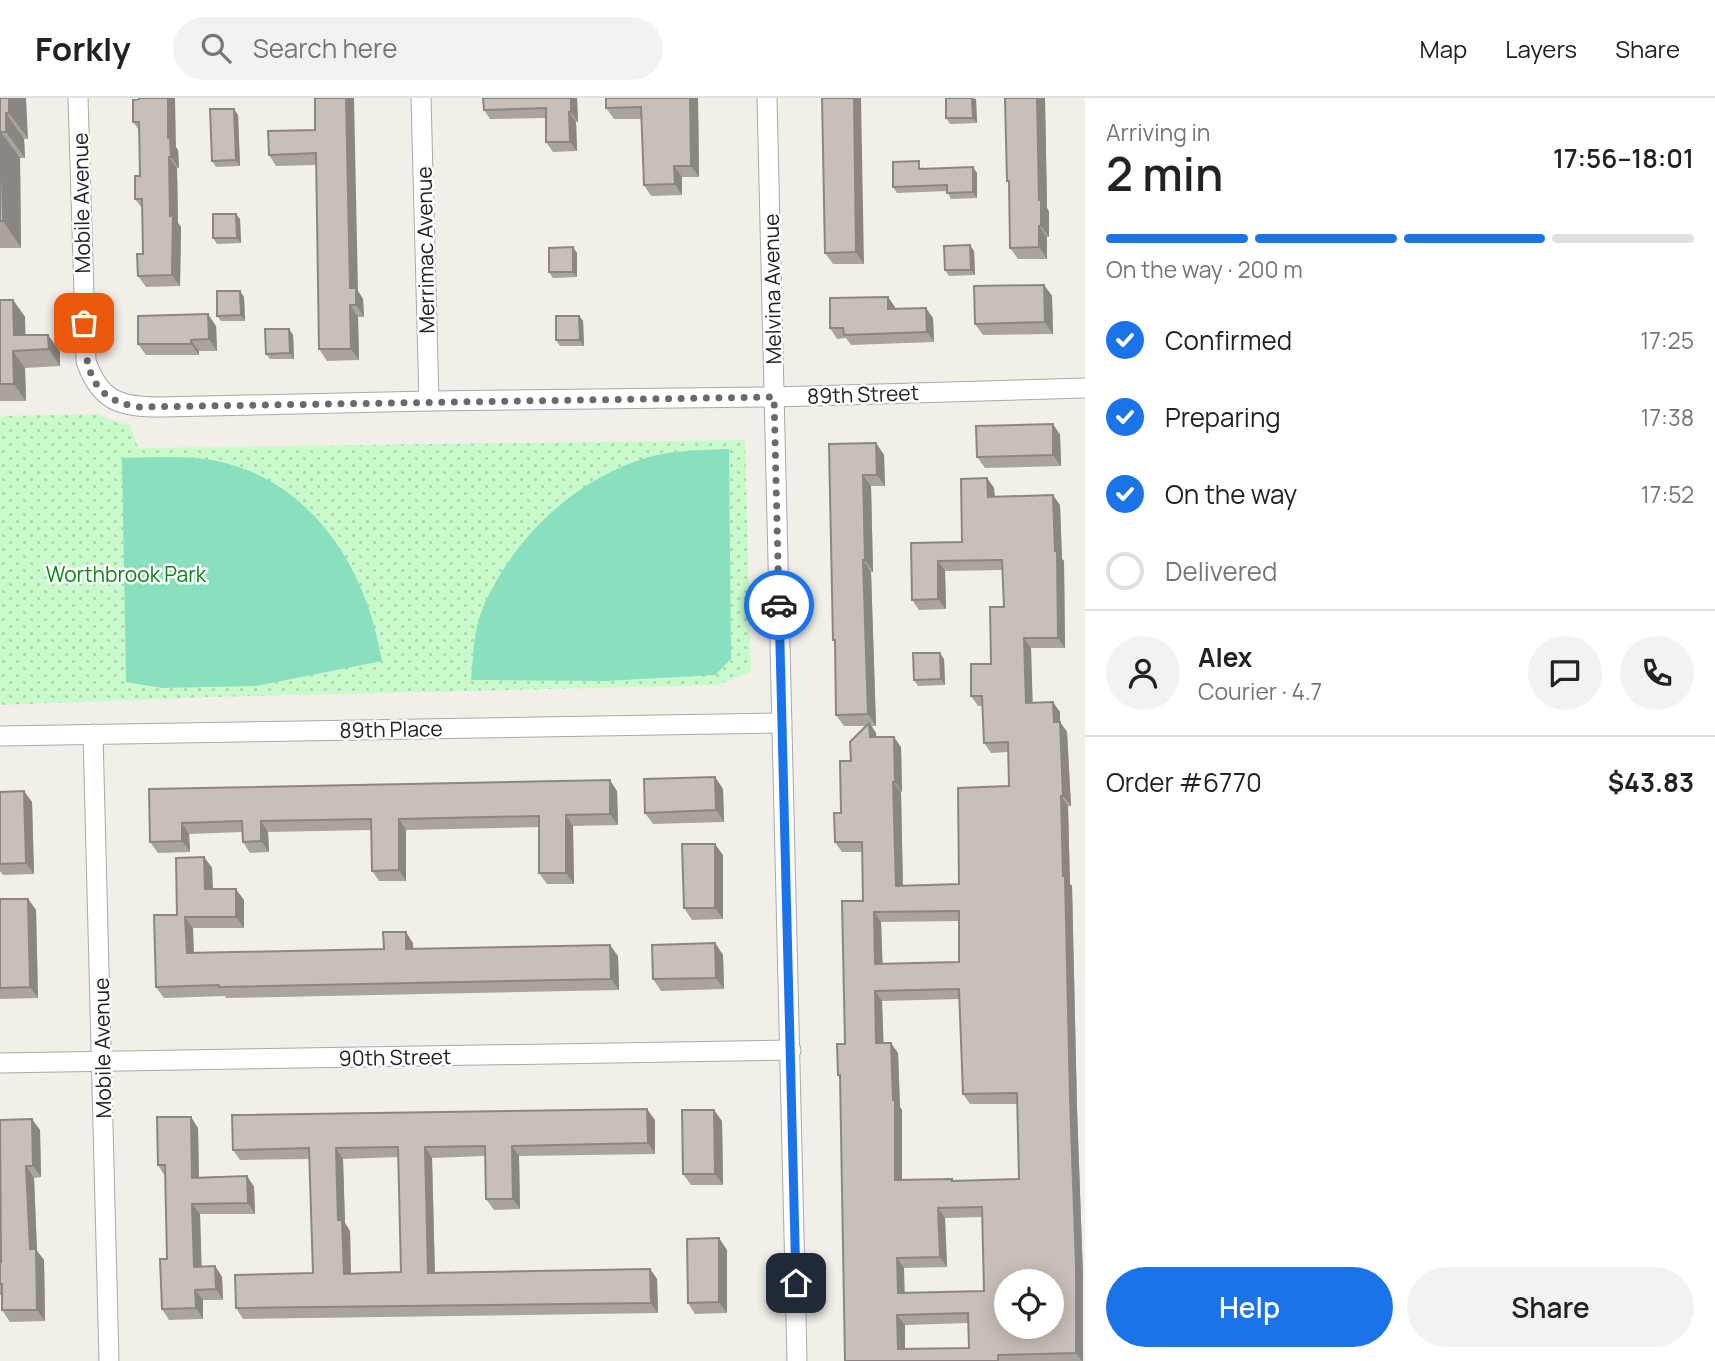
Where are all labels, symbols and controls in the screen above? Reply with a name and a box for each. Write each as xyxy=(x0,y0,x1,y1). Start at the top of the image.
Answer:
search box xyxy=(173,17,663,80)
text: Forkly xyxy=(35,26,131,71)
icon: search xyxy=(197,29,235,67)
text: Search here xyxy=(253,30,397,66)
text: Map xyxy=(1420,32,1467,65)
text: Layers xyxy=(1505,32,1577,65)
text: Share xyxy=(1615,32,1680,65)
text: Arriving in xyxy=(1106,116,1211,148)
street label: Mobile Avenue xyxy=(66,132,96,274)
text: 17:56–18:01 xyxy=(1553,140,1694,176)
text: 2 min xyxy=(1106,142,1223,205)
street label: Merrimac Avenue xyxy=(410,166,440,334)
street label: Melvina Avenue xyxy=(757,213,787,365)
text: On the way · 200 m xyxy=(1106,253,1303,285)
pin xyxy=(54,293,114,353)
icon: bag xyxy=(65,304,103,342)
icon: check xyxy=(1106,321,1144,359)
text: Confirmed xyxy=(1165,322,1292,358)
text: 17:25 xyxy=(1640,324,1694,356)
street label: 89th Street xyxy=(807,378,919,410)
icon: check xyxy=(1106,398,1144,436)
text: Preparing xyxy=(1165,399,1281,435)
text: 17:38 xyxy=(1641,401,1694,433)
icon: check xyxy=(1106,475,1144,513)
text: On the way xyxy=(1165,476,1297,512)
text: 17:52 xyxy=(1641,478,1694,510)
text: Delivered xyxy=(1165,553,1277,589)
park label: Worthbrook Park xyxy=(46,560,207,588)
courier xyxy=(744,570,814,640)
icon: car xyxy=(760,586,798,624)
button: person xyxy=(1106,636,1180,710)
button: chat xyxy=(1528,636,1602,710)
button: phone xyxy=(1620,636,1694,710)
text: Alex xyxy=(1198,639,1252,675)
text: Courier · 4.7 xyxy=(1198,675,1322,707)
street label: 89th Place xyxy=(339,714,443,744)
text: Order #6770 xyxy=(1106,764,1262,800)
text: $43.83 xyxy=(1608,764,1694,800)
street label: Mobile Avenue xyxy=(87,977,117,1119)
street label: 90th Street xyxy=(338,1042,452,1072)
pin xyxy=(766,1253,826,1313)
icon: home xyxy=(777,1264,815,1302)
button: Help xyxy=(1106,1267,1393,1347)
button: Share xyxy=(1407,1267,1694,1347)
map controls xyxy=(994,1269,1064,1339)
button: locate xyxy=(994,1269,1064,1339)

